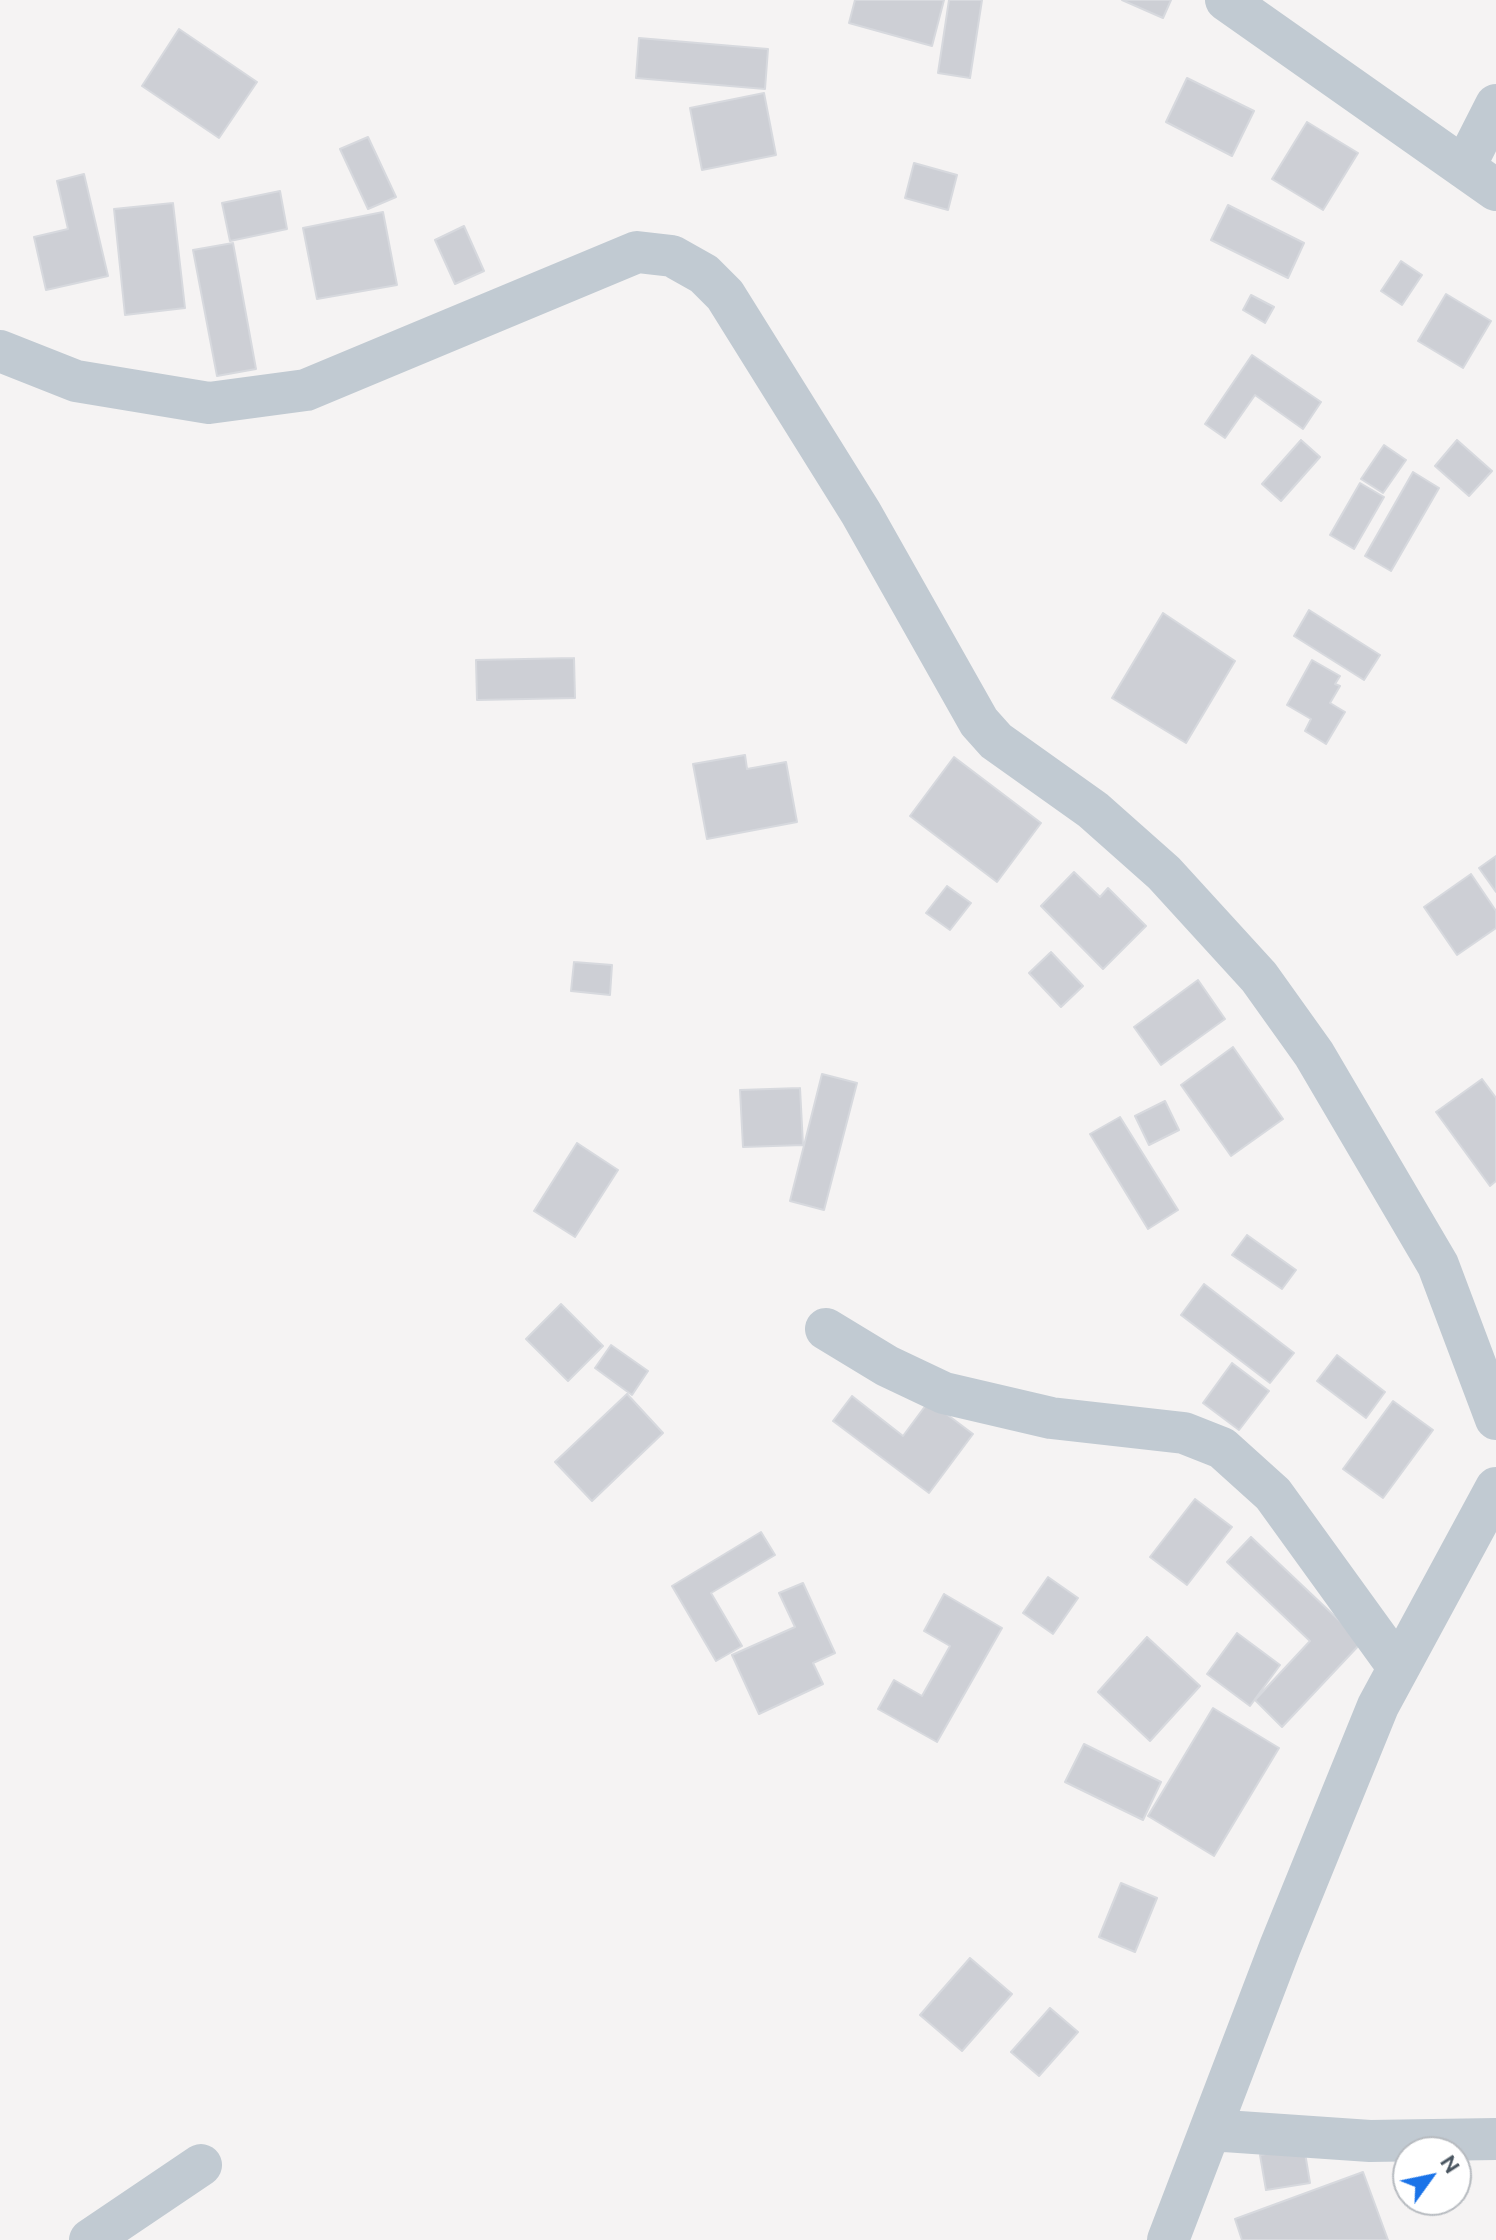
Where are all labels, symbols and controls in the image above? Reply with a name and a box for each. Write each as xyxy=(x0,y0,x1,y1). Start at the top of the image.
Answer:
north arrow xyxy=(1392,2136,1472,2216)
text: N xyxy=(1436,2150,1466,2177)

